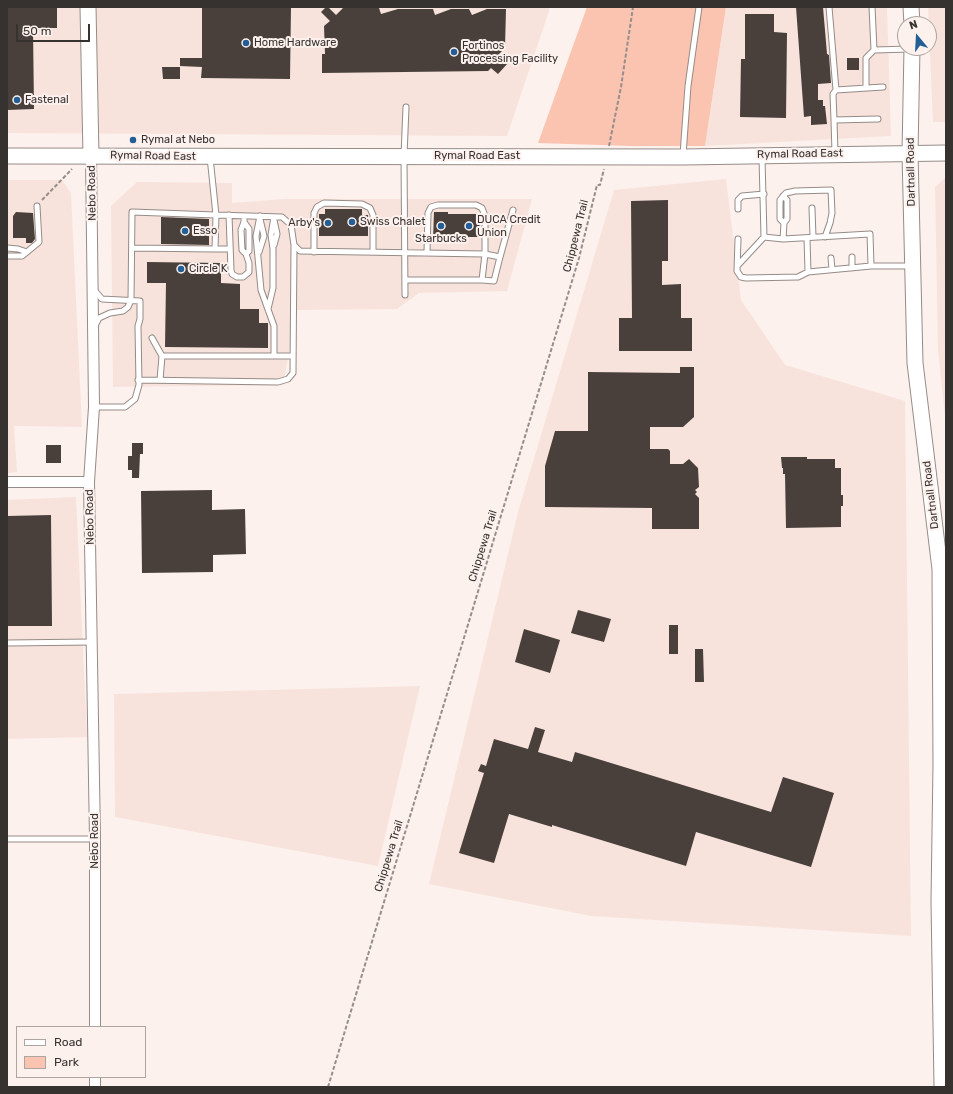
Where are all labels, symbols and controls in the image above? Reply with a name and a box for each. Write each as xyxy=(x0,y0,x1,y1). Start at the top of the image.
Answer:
scale bar xyxy=(18,16,92,42)
north arrow xyxy=(897,16,937,56)
text: N xyxy=(908,18,919,32)
text: 50 m xyxy=(23,24,51,38)
place label: Home Hardware xyxy=(254,36,336,50)
marker: Home Hardware xyxy=(241,38,251,48)
place label: Fortinos Processing Facility xyxy=(462,39,558,65)
marker: Fortinos Processing Facility xyxy=(449,47,459,57)
place label: Fastenal xyxy=(25,93,69,107)
marker: Fastenal xyxy=(12,95,22,105)
place label: Rymal at Nebo xyxy=(141,133,215,147)
marker: Rymal at Nebo xyxy=(128,135,138,145)
street label: Dartnall Road xyxy=(904,137,918,207)
street label: Rymal Road East xyxy=(757,147,843,161)
street label: Rymal Road East xyxy=(110,149,196,163)
street label: Rymal Road East xyxy=(434,149,520,163)
street label: Nebo Road xyxy=(85,165,99,221)
street label: Chippewa Trail xyxy=(561,198,591,274)
place label: DUCA Credit Union xyxy=(477,213,541,239)
place label: Swiss Chalet xyxy=(360,215,425,229)
place label: Arby's xyxy=(288,216,320,230)
marker: Swiss Chalet xyxy=(347,217,357,227)
marker: Arby's xyxy=(323,218,333,228)
marker: Starbucks xyxy=(436,221,446,231)
marker: DUCA Credit Union xyxy=(464,221,474,231)
place label: Esso xyxy=(193,224,217,238)
marker: Esso xyxy=(180,226,190,236)
place label: Starbucks xyxy=(415,232,467,246)
place label: Circle K xyxy=(189,262,227,276)
marker: Circle K xyxy=(176,264,186,274)
street label: Dartnall Road xyxy=(920,460,942,530)
street label: Nebo Road xyxy=(83,489,97,545)
street label: Chippewa Trail xyxy=(466,509,500,583)
street label: Nebo Road xyxy=(88,813,102,869)
street label: Chippewa Trail xyxy=(372,819,406,893)
legend xyxy=(16,1026,146,1078)
text: Road xyxy=(54,1035,82,1049)
text: Park xyxy=(54,1055,79,1069)

